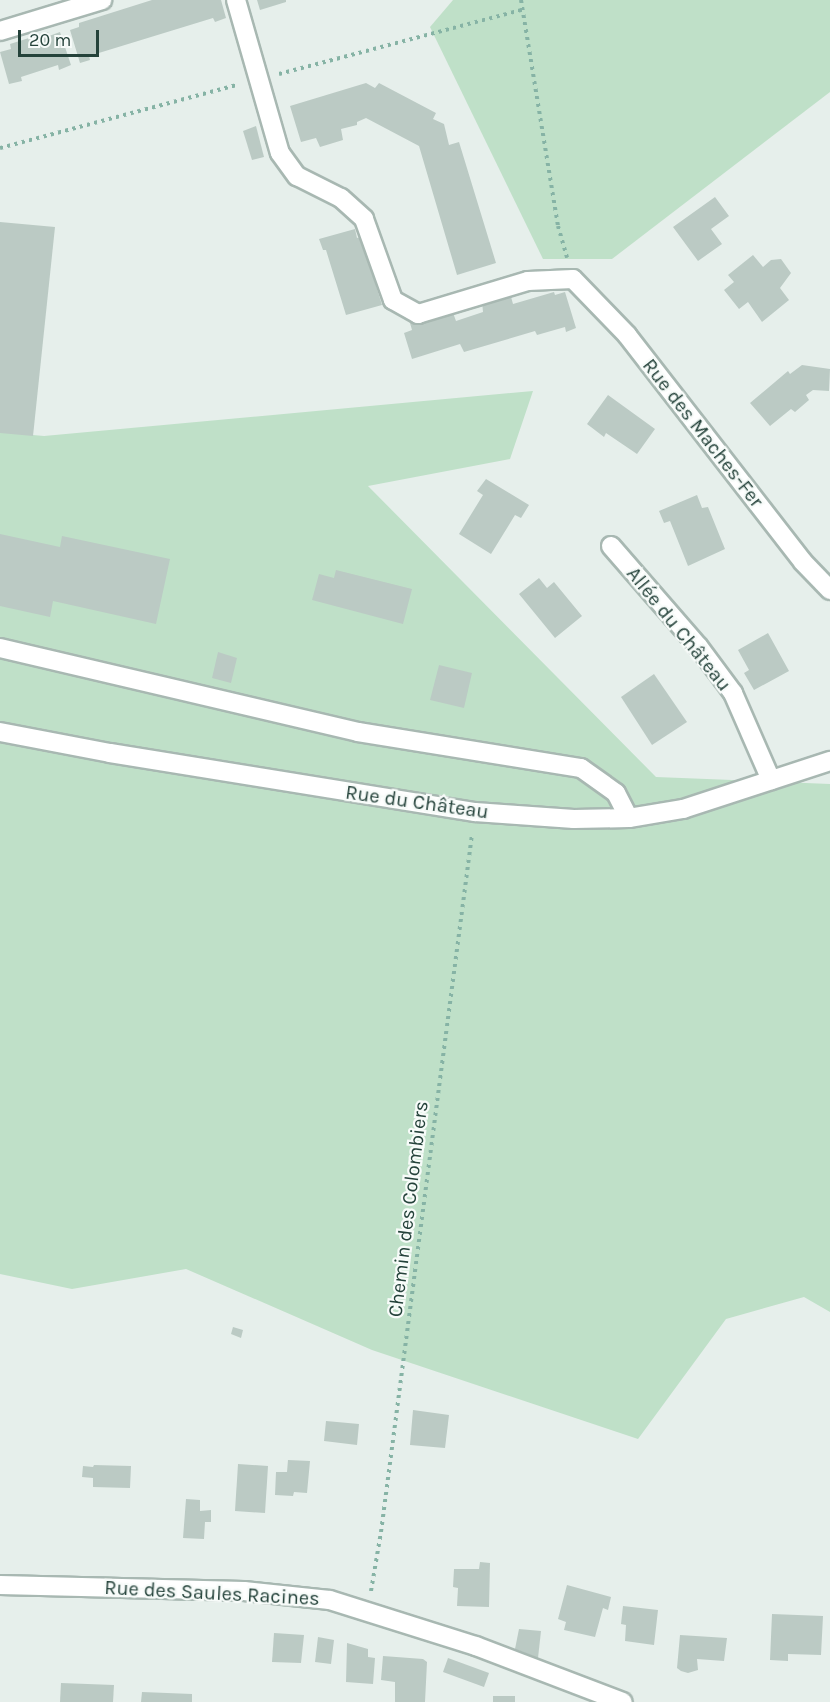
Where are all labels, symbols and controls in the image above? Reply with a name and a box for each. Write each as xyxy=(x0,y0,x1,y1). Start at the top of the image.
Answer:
scale bar xyxy=(21,18,102,56)
text: 20 m xyxy=(29,29,71,51)
street label: Rue des Maches-Fer xyxy=(637,354,769,512)
street label: Allée du Château xyxy=(622,562,736,696)
street label: Rue du Château xyxy=(344,780,490,824)
street label: Chemin des Colombiers xyxy=(383,1099,433,1319)
street label: Rue des Saules Racines xyxy=(104,1575,320,1611)

